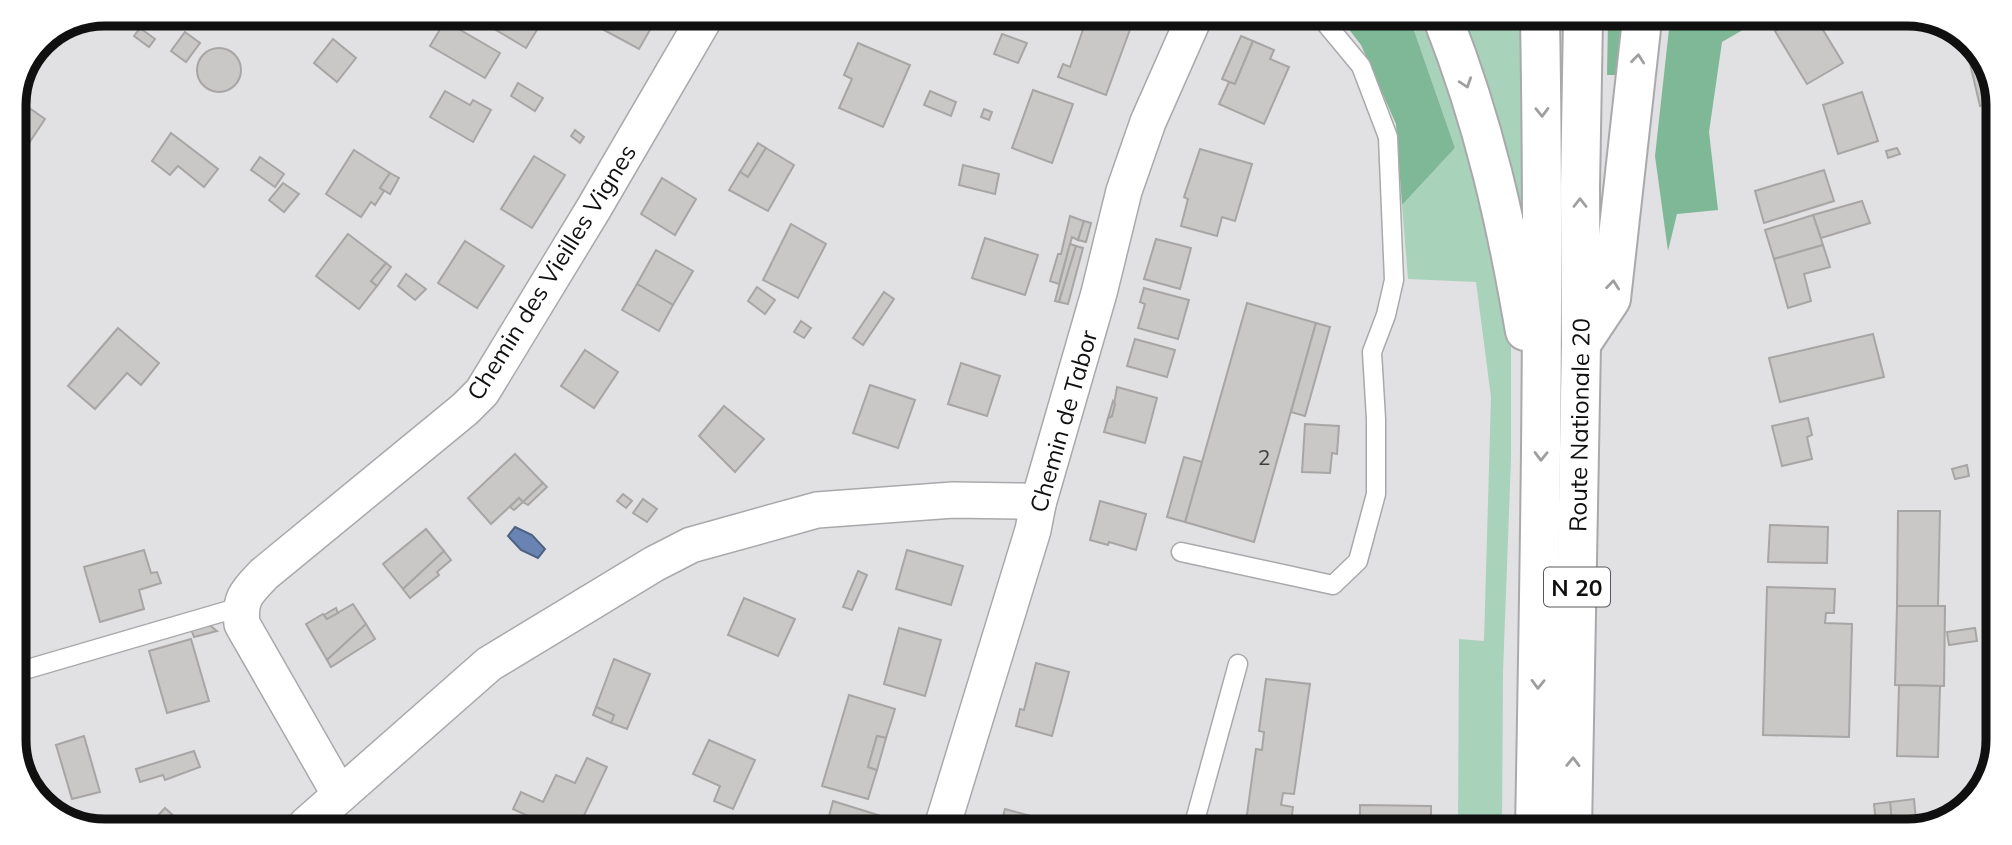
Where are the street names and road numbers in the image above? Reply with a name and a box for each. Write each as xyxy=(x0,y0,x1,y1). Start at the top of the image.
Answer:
street label: Chemin des Vieilles Vignes xyxy=(460,138,642,406)
street label: Route Nationale 20 xyxy=(1562,318,1596,532)
street label: Chemin de Tabor xyxy=(1023,326,1103,516)
road number: N 20 xyxy=(1544,568,1610,607)

